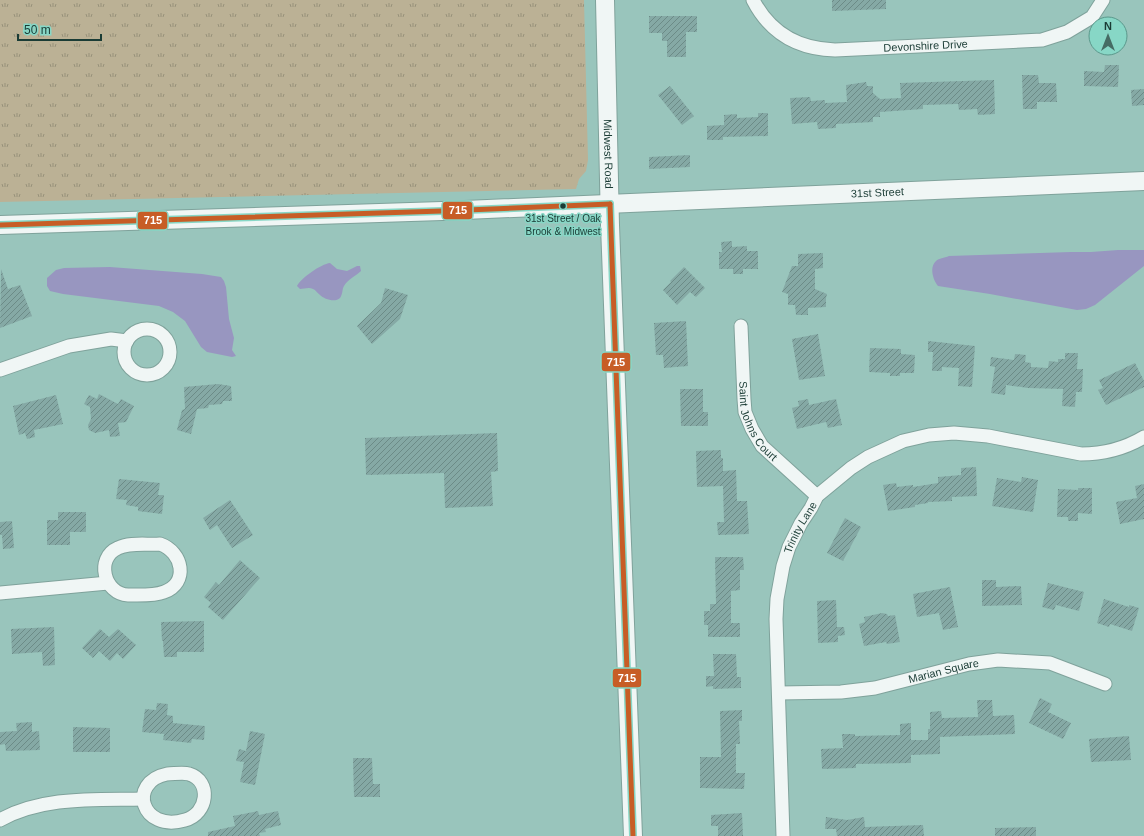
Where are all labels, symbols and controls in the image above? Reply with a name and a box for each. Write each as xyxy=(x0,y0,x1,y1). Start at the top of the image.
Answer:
scale bar xyxy=(18,16,101,42)
north arrow xyxy=(1088,16,1128,56)
text: N xyxy=(1104,20,1112,32)
text: 50 m xyxy=(24,23,51,37)
street label: Devonshire Drive xyxy=(883,38,968,54)
street label: Midwest Road xyxy=(602,119,615,189)
street label: 31st Street xyxy=(851,185,904,200)
line badge: 715 xyxy=(442,201,473,220)
marker: 31st Street / Oak Brook & Midwest xyxy=(558,201,568,211)
text: 715 xyxy=(449,204,467,216)
line badge: 715 xyxy=(137,211,168,230)
place label: 31st Street / Oak Brook & Midwest xyxy=(525,213,602,237)
text: 715 xyxy=(144,214,162,226)
line badge: 715 xyxy=(601,352,631,372)
text: 715 xyxy=(607,356,625,368)
street label: Saint Johns Court xyxy=(737,381,780,463)
street label: Trinity Lane xyxy=(781,500,819,555)
street label: Marian Square xyxy=(907,657,980,685)
line badge: 715 xyxy=(612,668,642,688)
text: 715 xyxy=(618,672,636,684)

